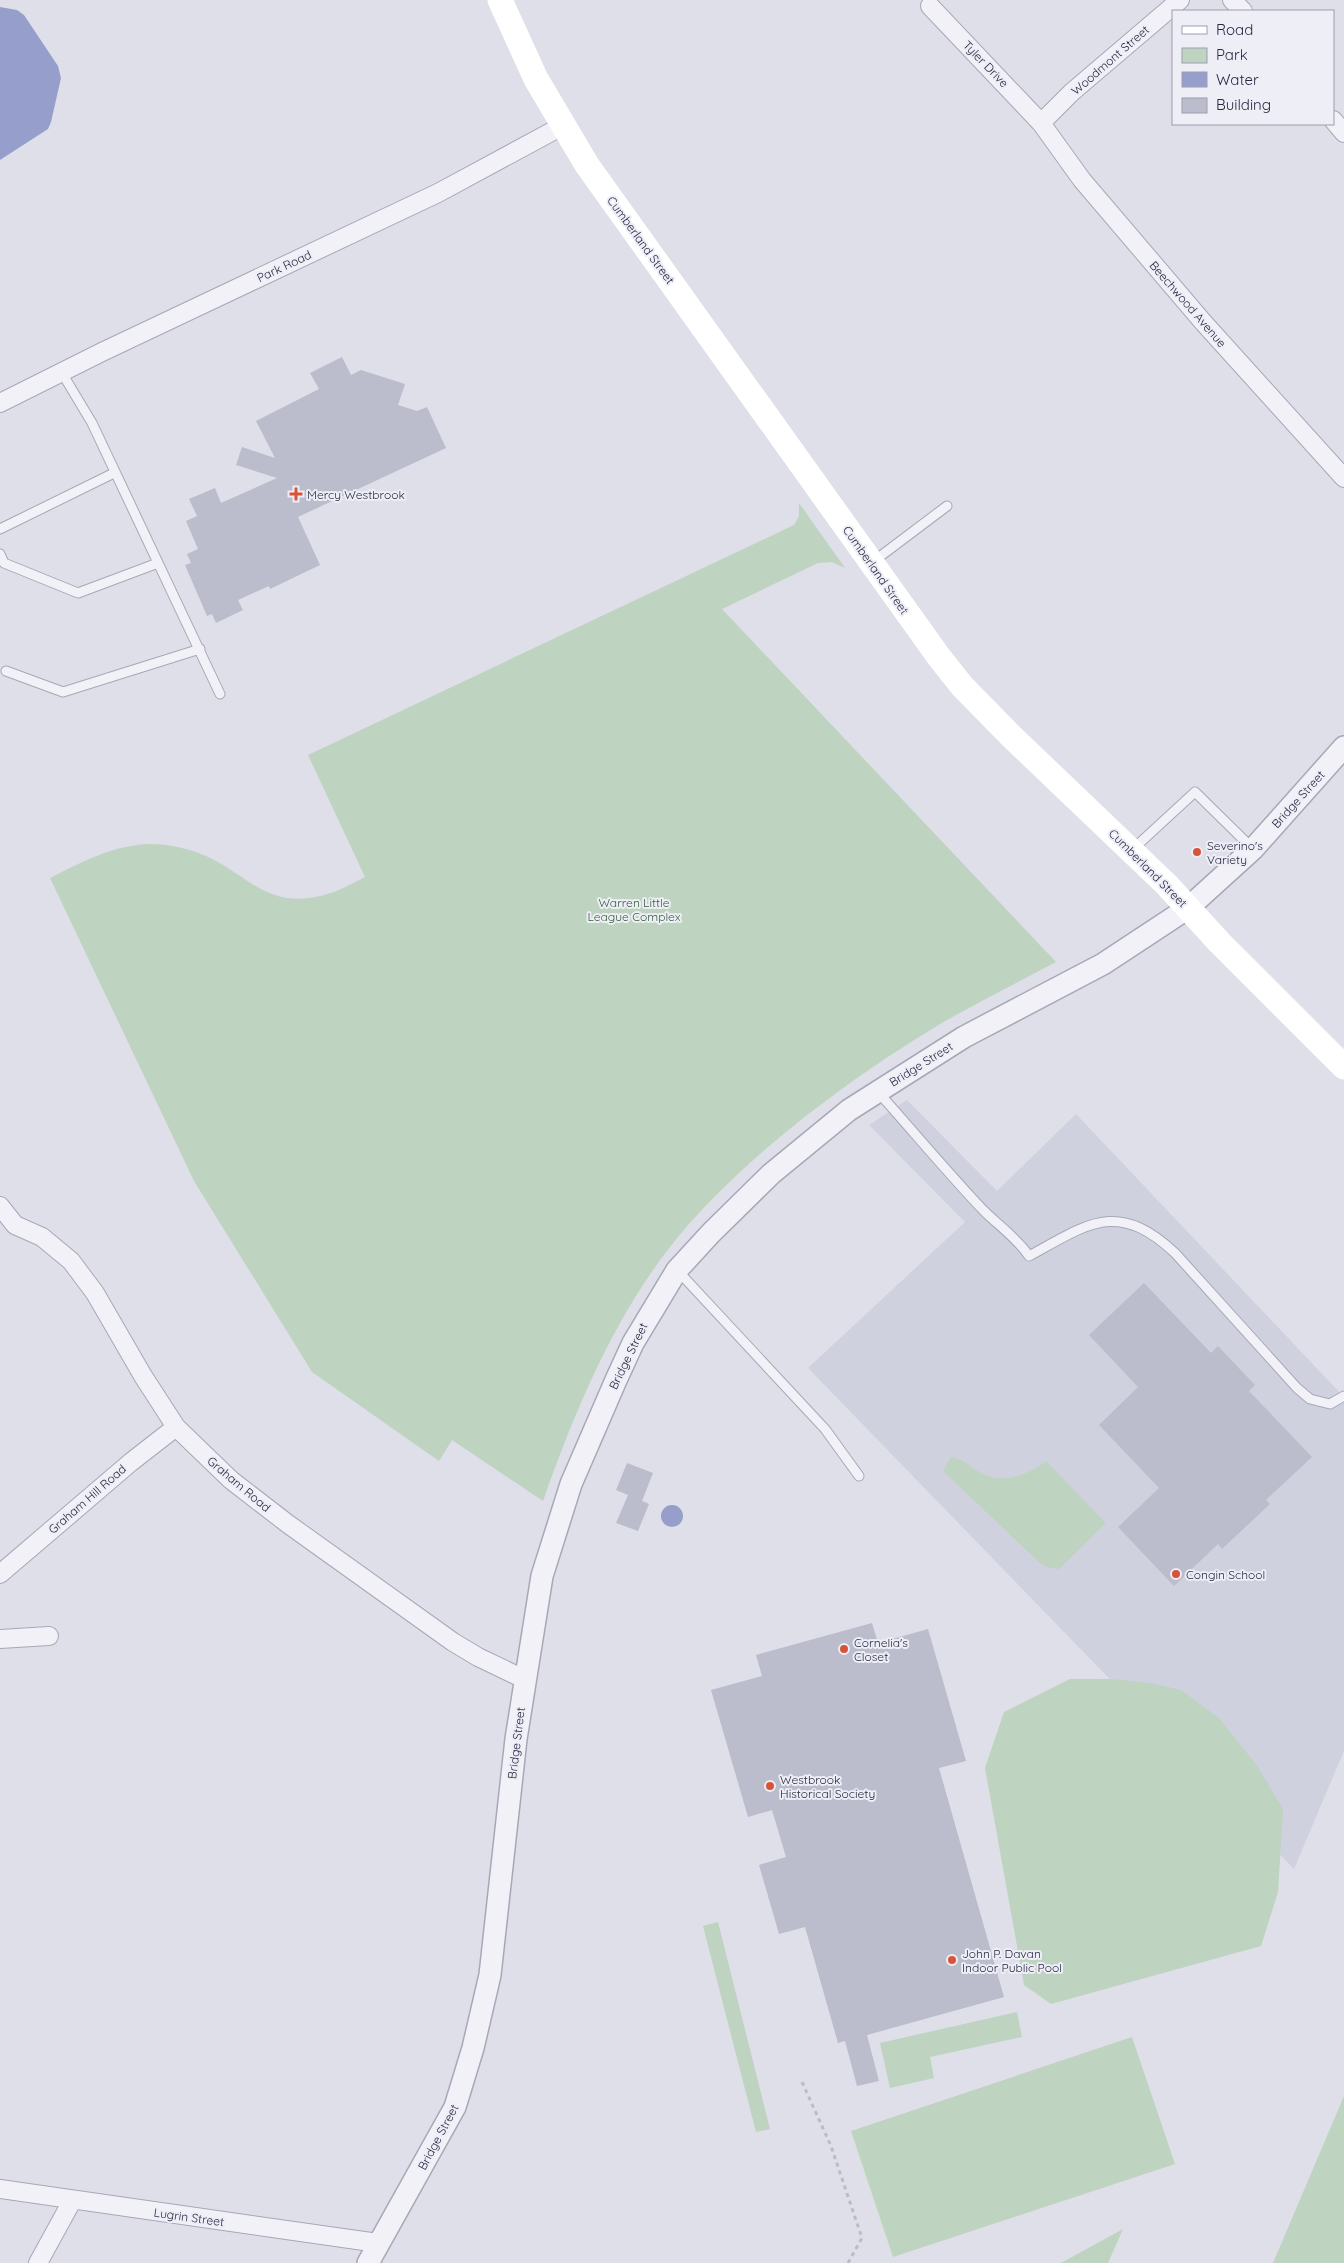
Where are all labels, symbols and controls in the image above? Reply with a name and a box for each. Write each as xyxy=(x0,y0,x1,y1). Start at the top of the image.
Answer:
legend xyxy=(1172,10,1334,125)
text: Road xyxy=(1216,20,1253,39)
street label: Woodmont Street xyxy=(1068,22,1152,98)
street label: Tyler Drive xyxy=(960,38,1012,91)
text: Park xyxy=(1216,45,1248,64)
text: Water xyxy=(1216,70,1259,89)
text: Building xyxy=(1216,95,1271,114)
street label: Cumberland Street xyxy=(604,193,678,287)
street label: Park Road xyxy=(254,247,314,285)
street label: Beechwood Avenue xyxy=(1146,258,1230,350)
marker: Mercy Westbrook xyxy=(289,487,303,501)
place label: Mercy Westbrook xyxy=(307,487,405,502)
street label: Cumberland Street xyxy=(840,523,912,617)
street label: Bridge Street xyxy=(1268,767,1328,831)
street label: Cumberland Street xyxy=(1106,826,1190,910)
place label: Severino's Variety xyxy=(1207,838,1263,867)
marker: Severino's Variety xyxy=(1191,846,1203,858)
park label: Warren Little League Complex xyxy=(587,895,681,924)
street label: Bridge Street xyxy=(886,1038,956,1090)
street label: Bridge Street xyxy=(605,1320,651,1392)
street label: Graham Road xyxy=(204,1453,274,1515)
street label: Graham Hill Road xyxy=(45,1461,129,1537)
place label: Congin School xyxy=(1186,1567,1265,1582)
marker: Congin School xyxy=(1170,1568,1182,1580)
place label: Cornelia's Closet xyxy=(854,1635,908,1664)
marker: Cornelia's Closet xyxy=(838,1643,850,1655)
street label: Bridge Street xyxy=(504,1706,528,1780)
place label: Westbrook Historical Society xyxy=(780,1772,875,1801)
marker: Westbrook Historical Society xyxy=(764,1780,776,1792)
place label: John P. Davan Indoor Public Pool xyxy=(962,1946,1062,1975)
marker: John P. Davan Indoor Public Pool xyxy=(946,1954,958,1966)
street label: Bridge Street xyxy=(414,2102,462,2172)
street label: Lugrin Street xyxy=(153,2205,225,2229)

